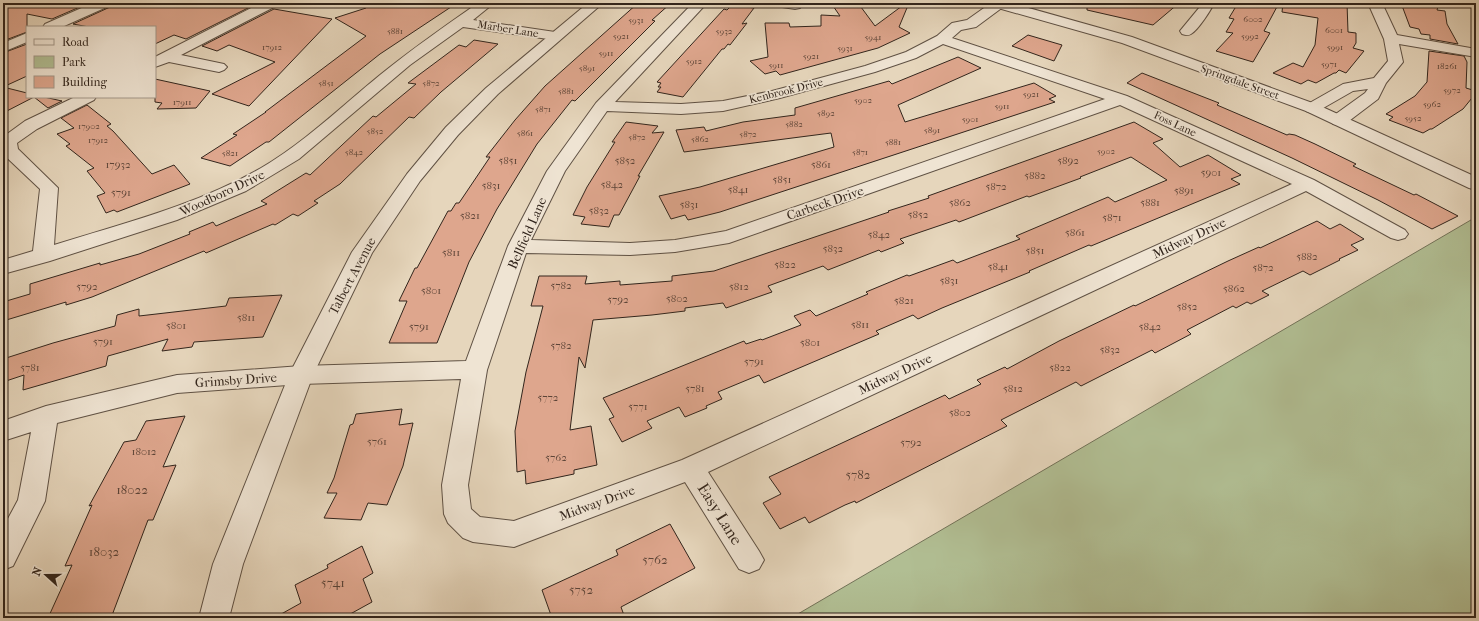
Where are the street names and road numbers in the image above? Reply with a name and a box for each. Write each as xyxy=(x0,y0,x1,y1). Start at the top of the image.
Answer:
street label: Marber Lane xyxy=(477,18,540,40)
street label: Springdale Street xyxy=(1199,62,1281,102)
street label: Kenbrook Drive xyxy=(748,75,825,106)
street label: Foss Lane xyxy=(1152,109,1199,140)
street label: Woodboro Drive xyxy=(176,167,267,220)
street label: Carbeck Drive xyxy=(785,183,866,223)
street label: Bellfield Lane xyxy=(505,194,550,271)
street label: Midway Drive xyxy=(1150,214,1229,262)
street label: Talbert Avenue xyxy=(325,234,379,317)
street label: Midway Drive xyxy=(856,350,935,398)
street label: Grimsby Drive xyxy=(195,370,278,390)
street label: Easy Lane xyxy=(694,480,746,548)
street label: Midway Drive xyxy=(557,482,637,524)

